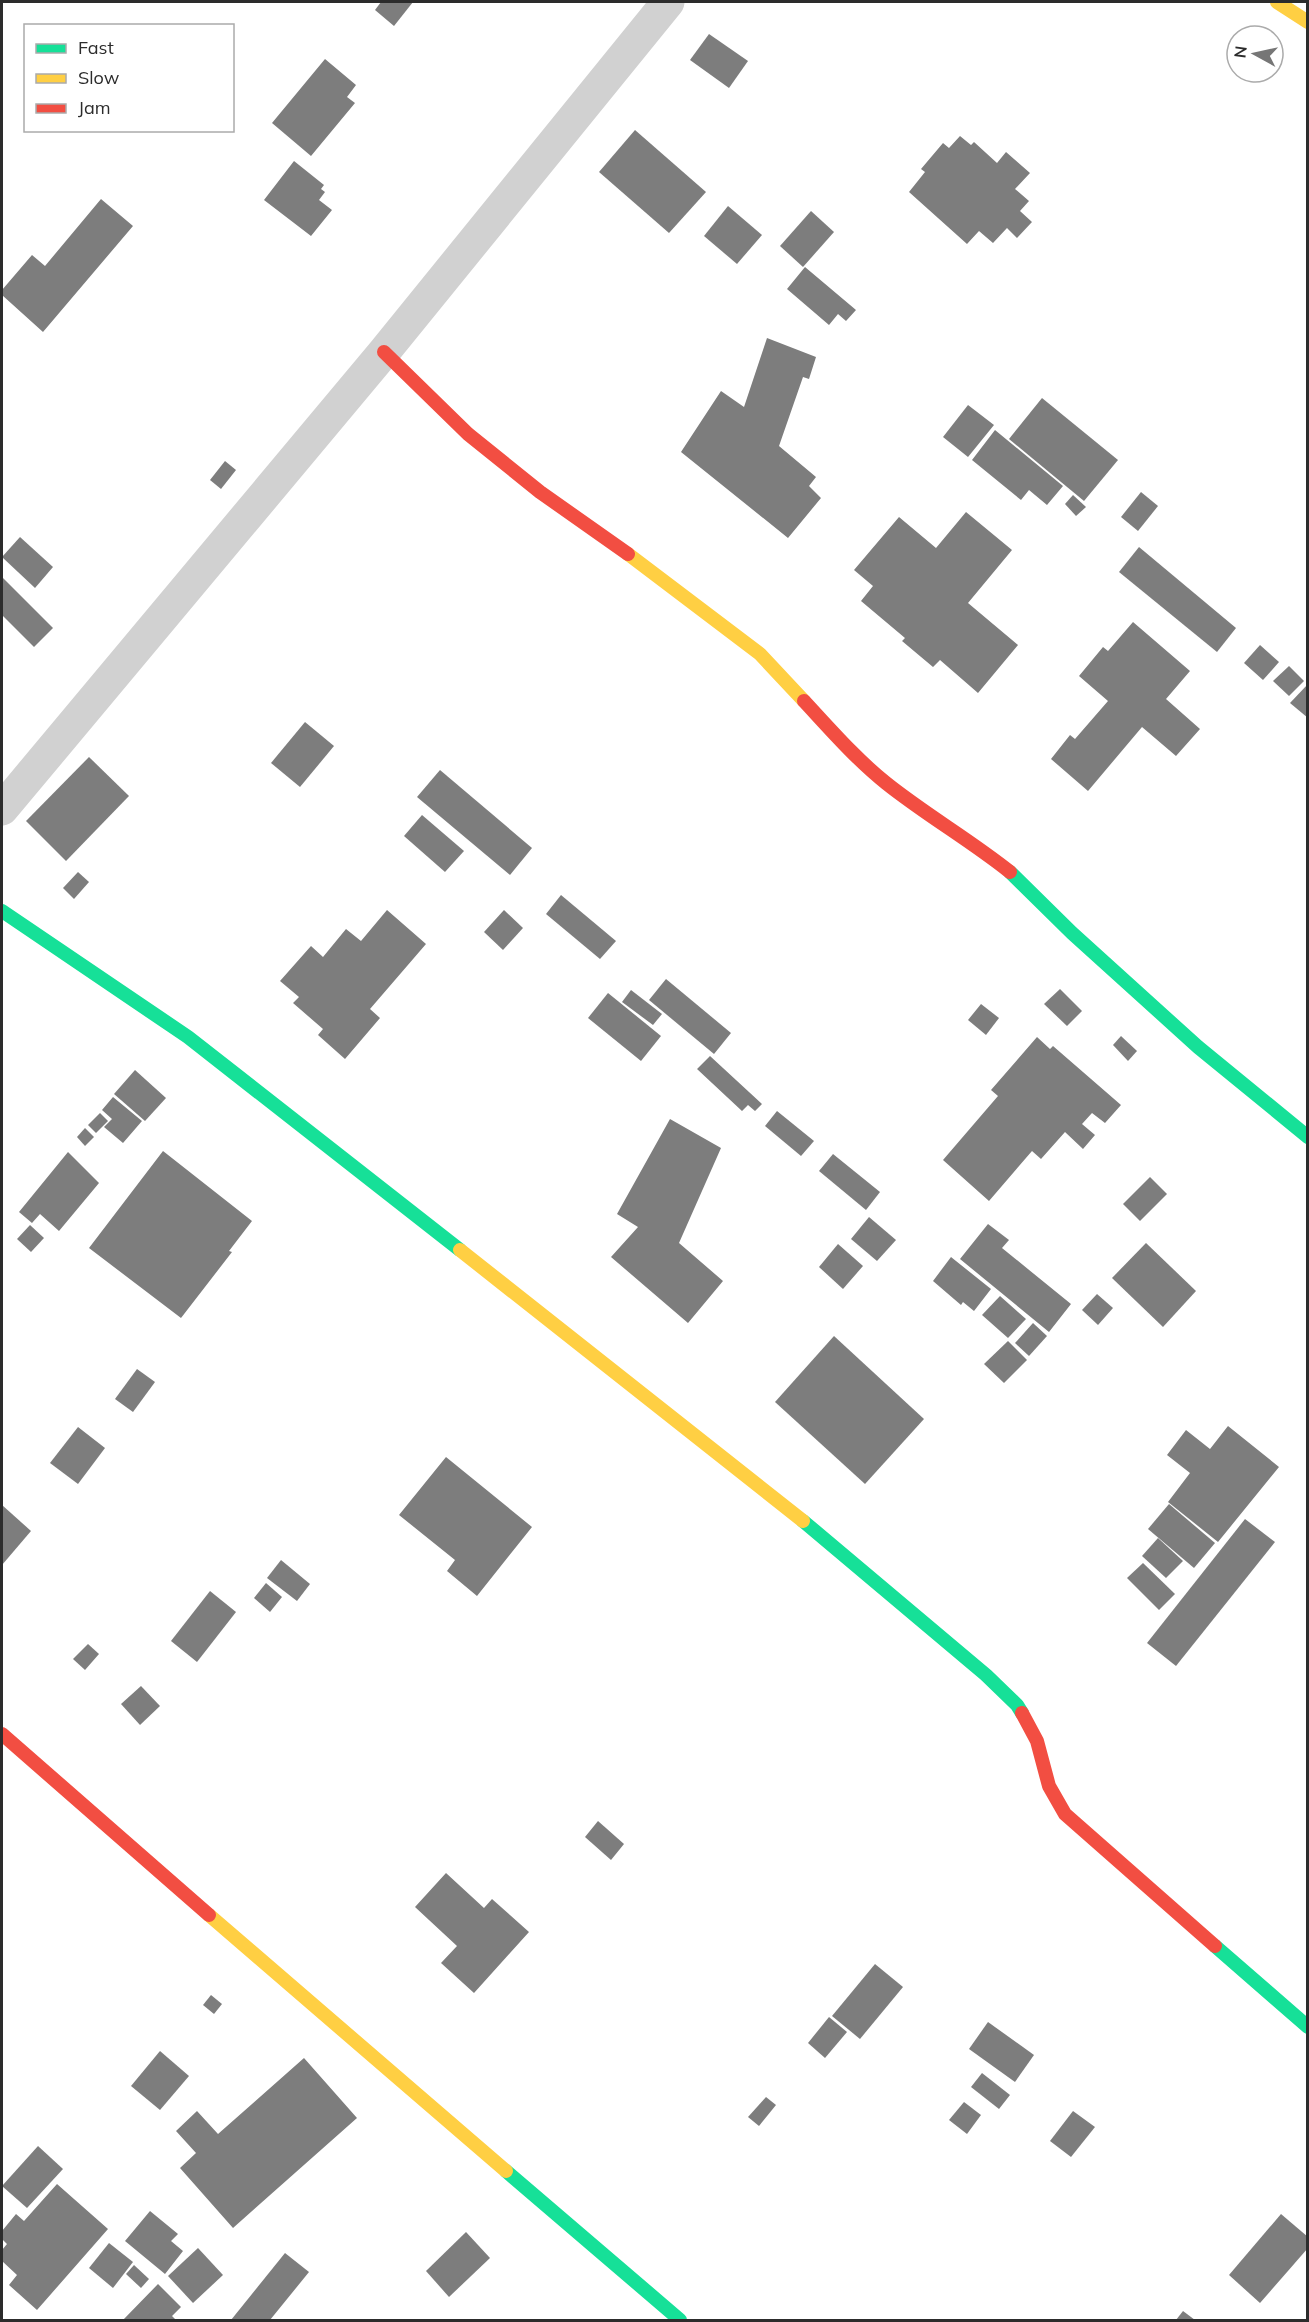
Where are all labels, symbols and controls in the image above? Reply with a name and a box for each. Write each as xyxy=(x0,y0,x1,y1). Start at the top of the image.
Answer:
legend xyxy=(24,24,234,132)
north arrow xyxy=(1225,24,1285,84)
text: Fast xyxy=(78,36,114,59)
text: N xyxy=(1229,45,1251,59)
text: Slow xyxy=(78,66,120,89)
text: Jam xyxy=(78,96,111,119)

